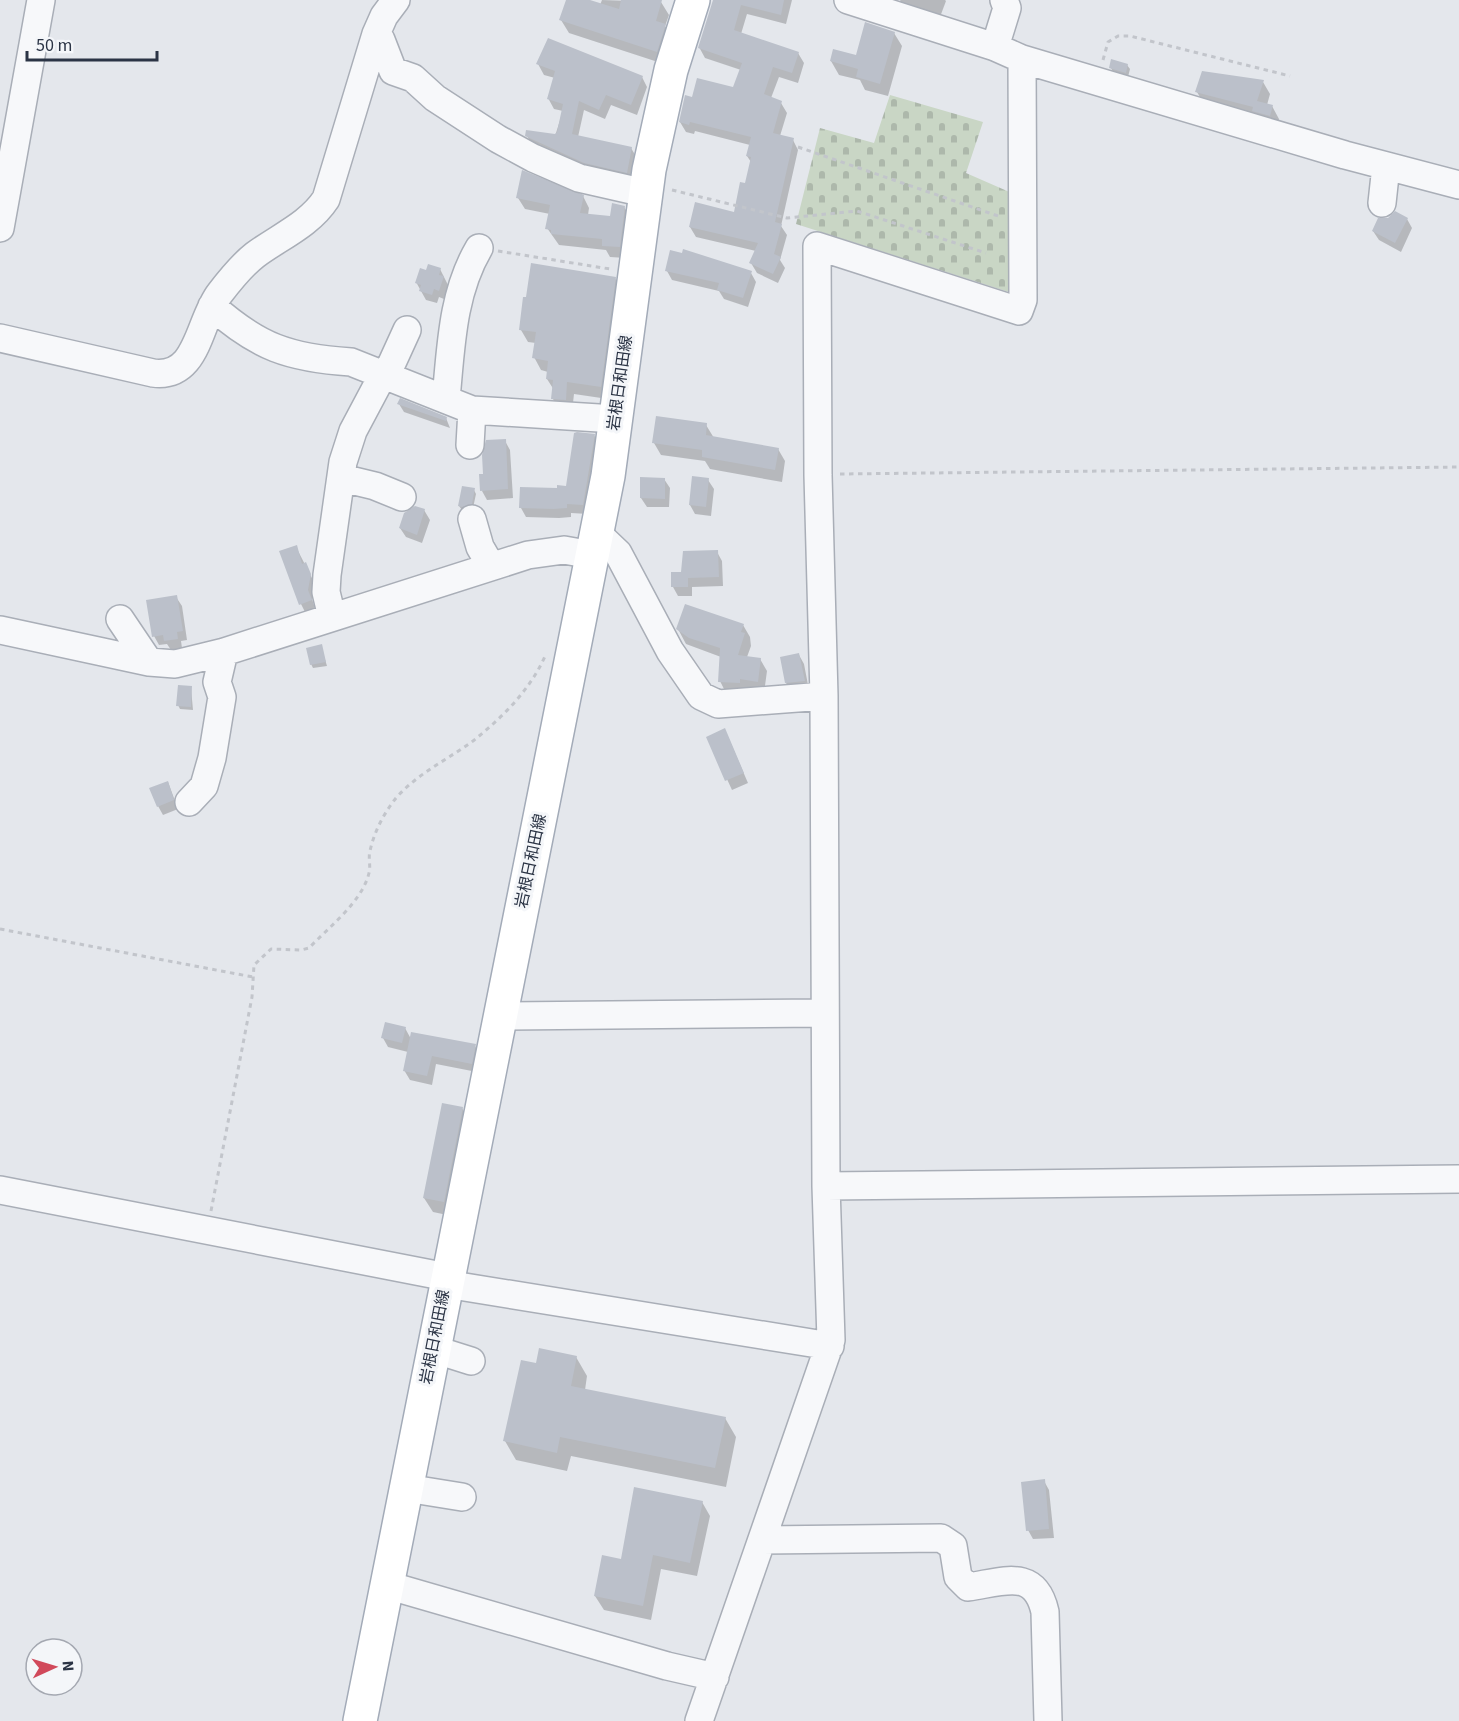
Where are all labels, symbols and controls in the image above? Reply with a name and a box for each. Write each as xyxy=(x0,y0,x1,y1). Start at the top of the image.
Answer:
scale bar xyxy=(27,24,158,62)
text: 50 m xyxy=(36,33,72,58)
street label: 岩根日和田線 xyxy=(602,334,638,432)
street label: 岩根日和田線 xyxy=(510,812,552,910)
street label: 岩根日和田線 xyxy=(415,1288,455,1386)
north arrow xyxy=(24,1637,84,1697)
text: N xyxy=(57,1660,79,1672)

